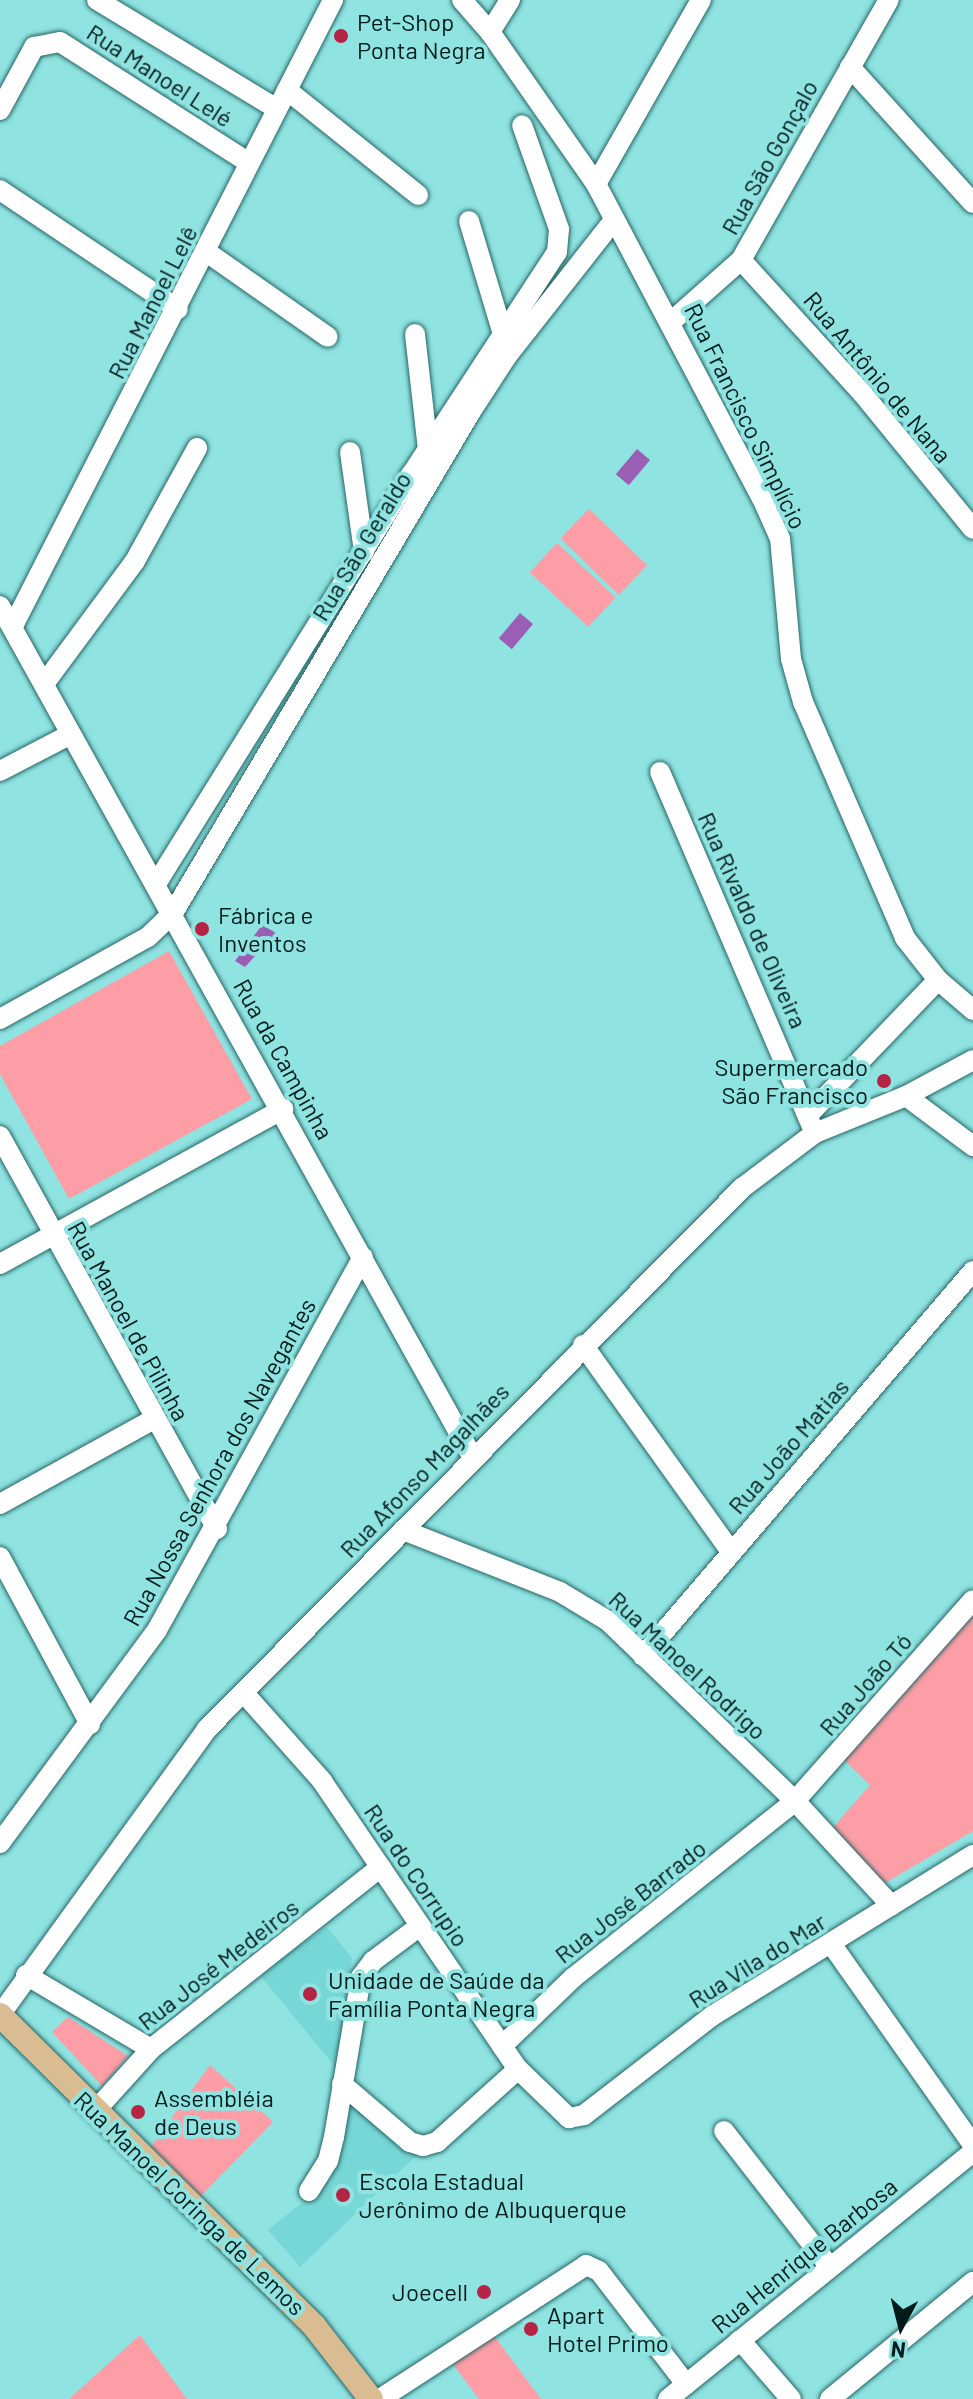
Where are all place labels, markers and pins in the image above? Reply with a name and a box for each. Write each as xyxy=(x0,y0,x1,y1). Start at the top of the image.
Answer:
place label: Pet-Shop Ponta Negra xyxy=(357,8,485,64)
marker: Pet-Shop Ponta Negra xyxy=(332,27,350,45)
place label: Fábrica e Inventos xyxy=(218,901,313,957)
marker: Fábrica e Inventos xyxy=(193,920,211,938)
place label: Supermercado São Francisco xyxy=(714,1053,868,1109)
marker: Supermercado São Francisco xyxy=(875,1072,893,1090)
place label: Unidade de Saúde da Família Ponta Negra xyxy=(328,1966,545,2022)
marker: Unidade de Saúde da Família Ponta Negra xyxy=(299,1983,321,2005)
place label: Assembléia de Deus xyxy=(154,2084,274,2140)
marker: Assembléia de Deus xyxy=(129,2103,147,2121)
place label: Escola Estadual Jerônimo de Albuquerque xyxy=(359,2167,627,2223)
marker: Escola Estadual Jerônimo de Albuquerque xyxy=(334,2186,352,2204)
place label: Joecell xyxy=(392,2278,468,2306)
marker: Joecell xyxy=(475,2283,493,2301)
place label: Apart Hotel Primo xyxy=(547,2301,669,2357)
marker: Apart Hotel Primo xyxy=(522,2320,540,2338)

